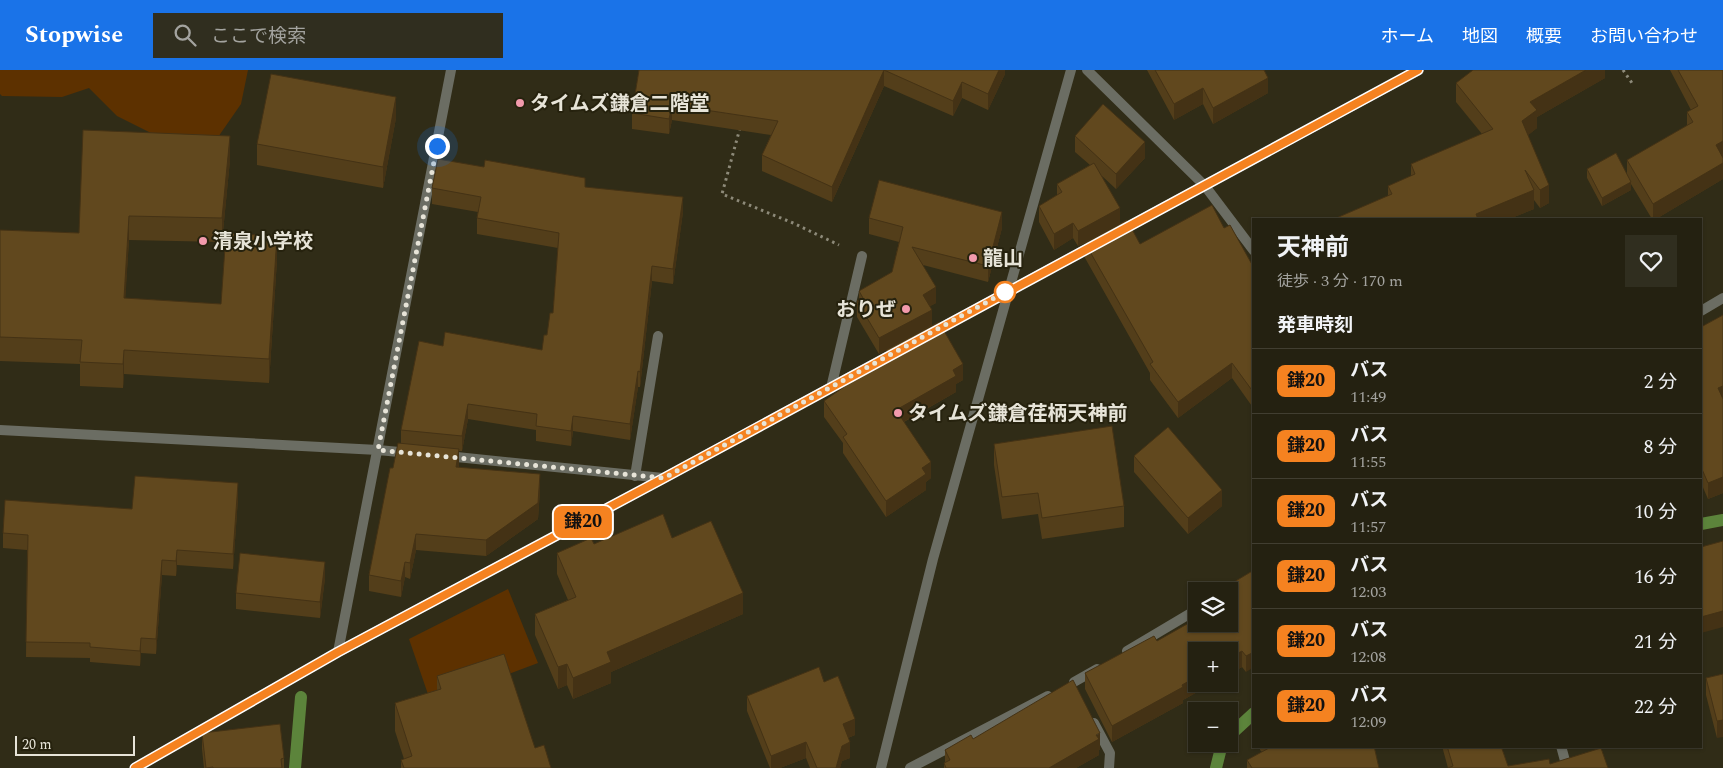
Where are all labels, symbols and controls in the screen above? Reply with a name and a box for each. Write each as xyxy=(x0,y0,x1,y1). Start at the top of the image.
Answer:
search box xyxy=(153,13,503,58)
text: Stopwise xyxy=(25,17,123,53)
icon: search xyxy=(171,21,199,49)
text: ここで検索 xyxy=(211,22,306,51)
text: ホーム xyxy=(1381,23,1434,50)
text: 地図 xyxy=(1462,23,1498,50)
text: 概要 xyxy=(1526,23,1562,50)
text: お問い合わせ xyxy=(1590,23,1698,50)
place label: タイムズ鎌倉二階堂 xyxy=(530,89,710,119)
marker: タイムズ鎌倉二階堂 xyxy=(514,97,526,109)
your location xyxy=(425,134,450,159)
place label: 清泉小学校 xyxy=(213,227,313,257)
text: 天神前 xyxy=(1277,230,1349,266)
marker: 清泉小学校 xyxy=(197,235,209,247)
button: heart xyxy=(1625,235,1677,287)
place label: 龍山 xyxy=(983,244,1023,274)
marker: 龍山 xyxy=(967,252,979,264)
text: 徒歩 · 3 分 · 170 m xyxy=(1277,269,1403,293)
unlabelled marker xyxy=(994,281,1016,303)
place label: おりぜ xyxy=(836,295,896,325)
marker: おりぜ xyxy=(900,303,912,315)
text: 発車時刻 xyxy=(1277,311,1353,340)
text: バス xyxy=(1350,356,1388,385)
text: 鎌20 xyxy=(1287,367,1325,394)
text: 2 分 xyxy=(1644,368,1677,397)
text: 11:49 xyxy=(1350,385,1386,409)
place label: タイムズ鎌倉荏柄天神前 xyxy=(908,399,1128,429)
marker: タイムズ鎌倉荏柄天神前 xyxy=(892,407,904,419)
text: バス xyxy=(1350,421,1388,450)
text: 鎌20 xyxy=(1287,432,1325,459)
text: 8 分 xyxy=(1644,433,1677,462)
text: 11:55 xyxy=(1350,450,1386,474)
text: バス xyxy=(1350,486,1388,515)
text: 鎌20 xyxy=(1287,497,1325,524)
text: 10 分 xyxy=(1634,498,1677,527)
line badge: 鎌20 xyxy=(554,506,612,538)
text: 鎌20 xyxy=(564,508,602,535)
text: 11:57 xyxy=(1350,515,1386,539)
text: バス xyxy=(1350,551,1388,580)
text: 鎌20 xyxy=(1287,562,1325,589)
text: 16 分 xyxy=(1634,563,1677,592)
text: 12:03 xyxy=(1350,580,1386,604)
map controls xyxy=(1188,582,1238,752)
button: layers xyxy=(1188,582,1238,632)
text: バス xyxy=(1350,616,1388,645)
text: 鎌20 xyxy=(1287,627,1325,654)
text: 21 分 xyxy=(1634,628,1677,657)
button: + xyxy=(1188,642,1238,692)
text: 12:08 xyxy=(1350,645,1386,669)
text: バス xyxy=(1350,681,1388,710)
text: 鎌20 xyxy=(1287,692,1325,719)
text: 22 分 xyxy=(1634,693,1677,722)
button: − xyxy=(1188,702,1238,752)
text: 12:09 xyxy=(1350,710,1386,734)
scale bar xyxy=(15,733,135,756)
text: 20 m xyxy=(22,734,52,755)

